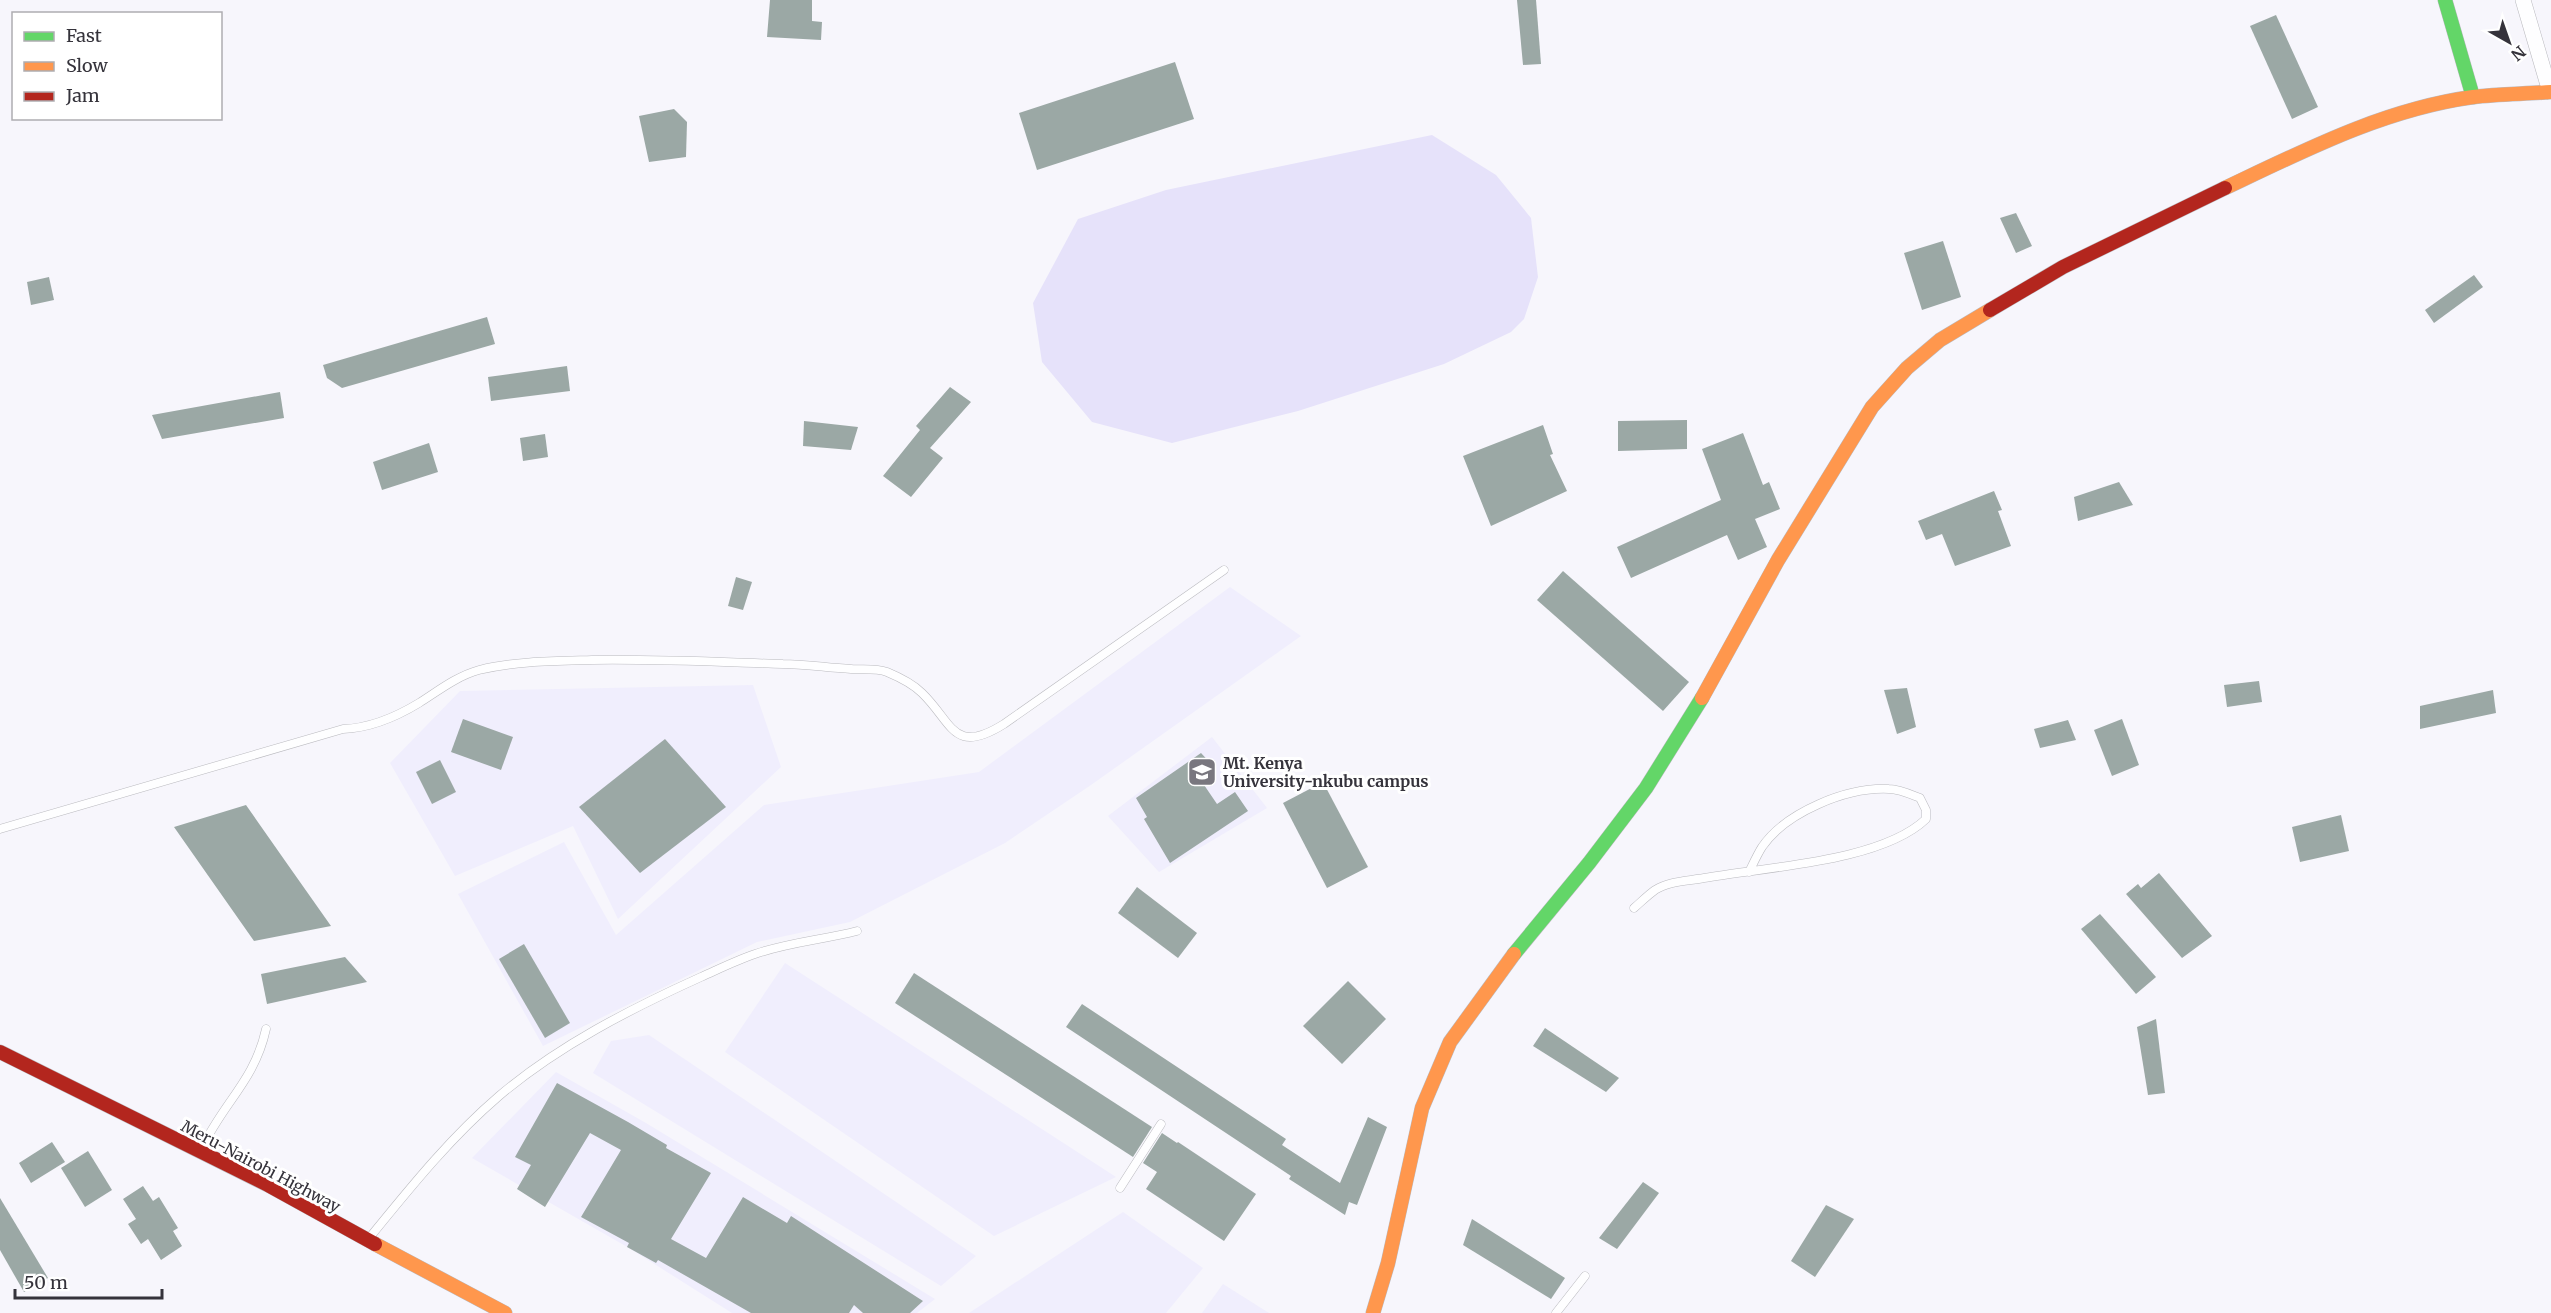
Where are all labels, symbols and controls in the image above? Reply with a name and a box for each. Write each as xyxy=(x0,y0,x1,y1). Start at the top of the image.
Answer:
legend xyxy=(12,12,222,120)
north arrow xyxy=(2479,12,2539,72)
text: Fast xyxy=(66,24,102,47)
text: N xyxy=(2507,42,2530,65)
text: Slow xyxy=(66,54,109,77)
text: Jam xyxy=(65,84,100,107)
place label: Mt. Kenya University-nkubu campus xyxy=(1223,753,1429,791)
school or university icon: Mt. Kenya University-nkubu campus xyxy=(1186,756,1218,788)
street label: Meru-Nairobi Highway xyxy=(178,1116,345,1217)
scale bar xyxy=(15,1262,162,1300)
text: 50 m xyxy=(24,1271,68,1294)

